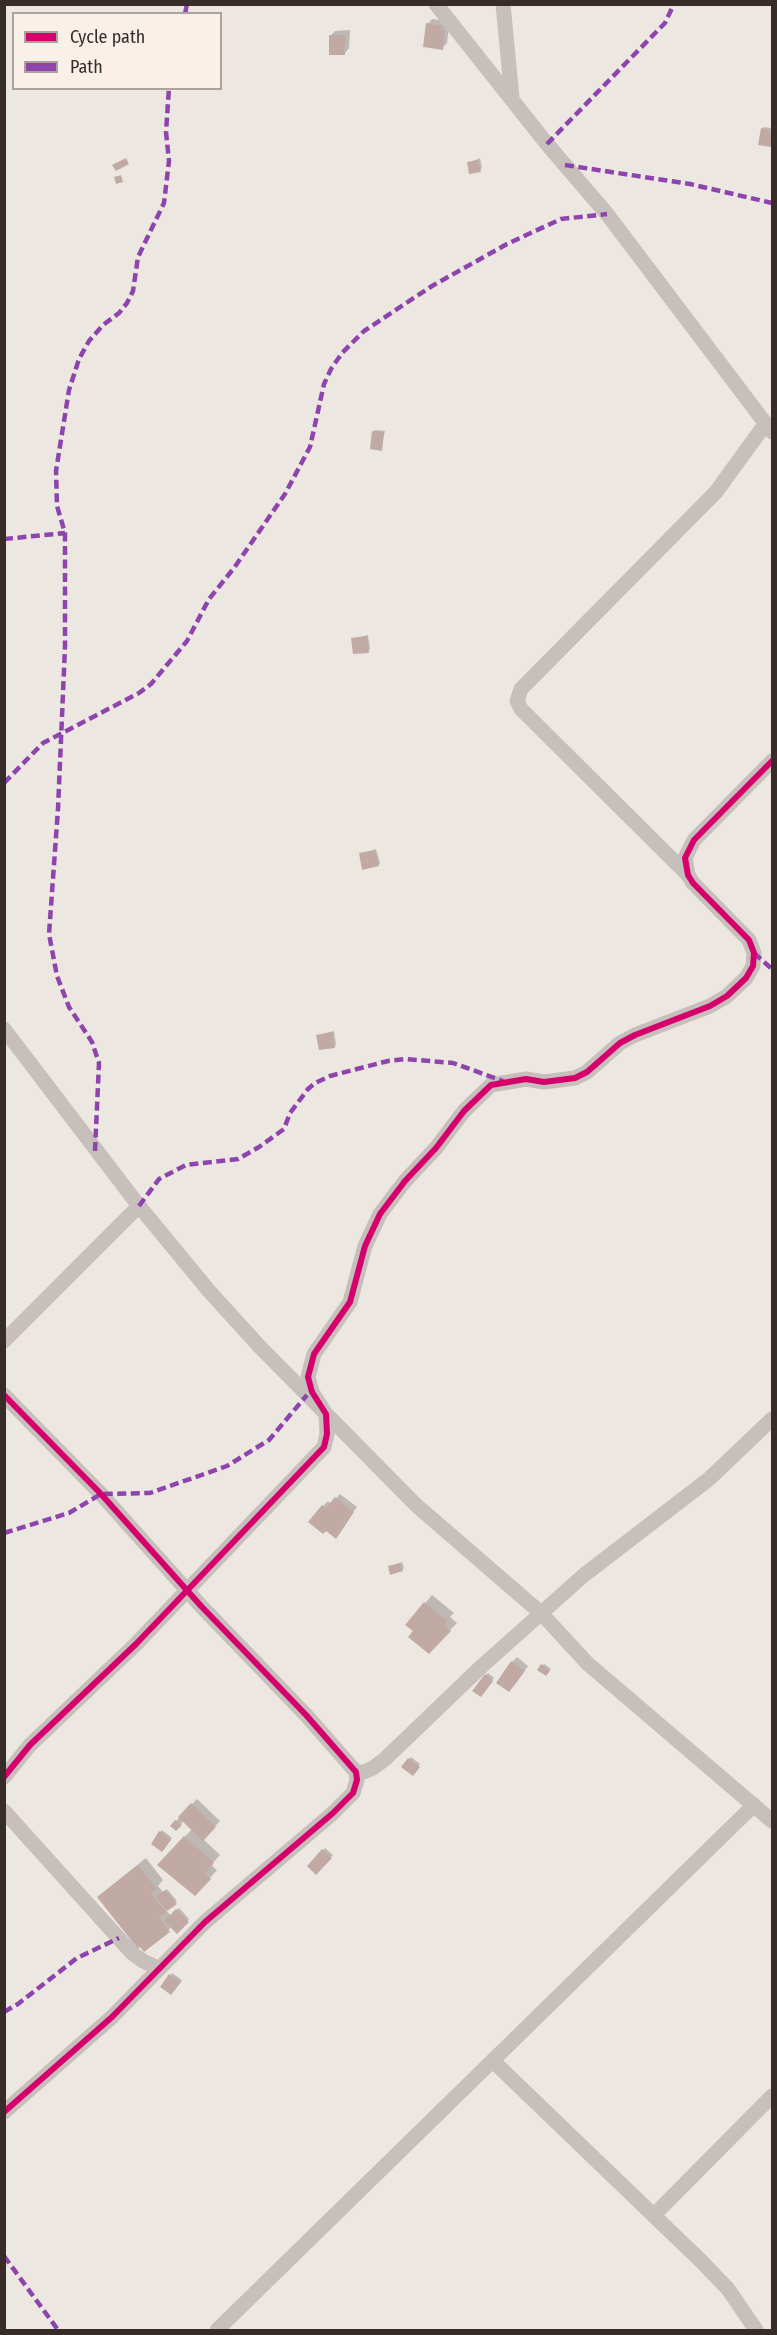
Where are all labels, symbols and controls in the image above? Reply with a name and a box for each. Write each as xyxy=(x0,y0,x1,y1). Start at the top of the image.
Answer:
legend xyxy=(12,12,222,90)
text: Cycle path xyxy=(70,26,145,48)
text: Path xyxy=(70,56,103,78)

